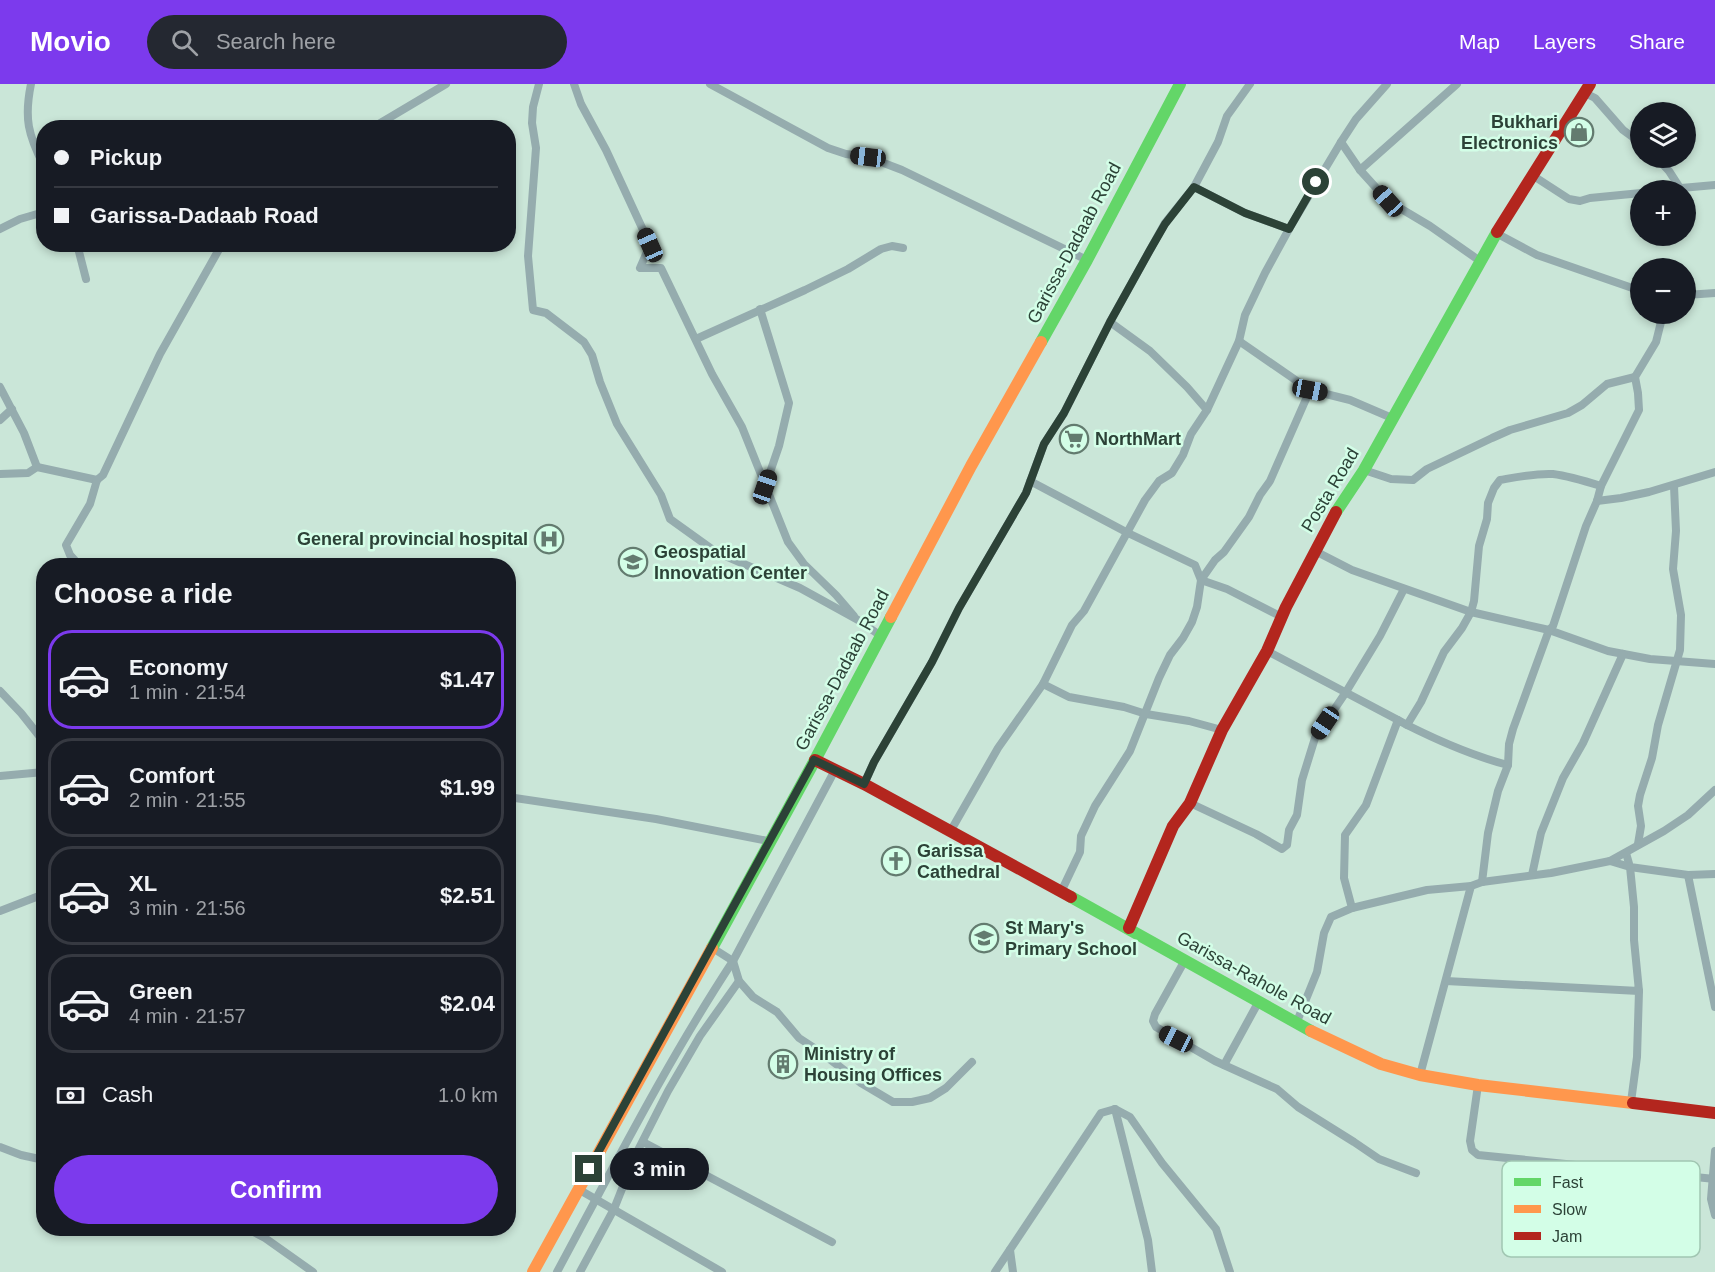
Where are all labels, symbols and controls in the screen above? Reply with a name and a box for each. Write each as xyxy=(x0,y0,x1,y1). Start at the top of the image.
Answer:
search box xyxy=(147,15,567,69)
text: Movio xyxy=(30,26,111,57)
icon: search xyxy=(168,26,201,59)
text: Search here xyxy=(216,29,336,54)
text: Map xyxy=(1459,30,1500,53)
text: Layers xyxy=(1533,30,1596,53)
text: Share xyxy=(1629,30,1685,53)
map controls xyxy=(1630,102,1696,324)
button: layers xyxy=(1630,102,1696,168)
place label: Bukhari Electronics xyxy=(1461,112,1558,153)
shop icon: Bukhari Electronics xyxy=(1563,116,1595,148)
text: Pickup xyxy=(90,145,162,170)
car xyxy=(849,146,887,168)
street label: Garissa-Dadaab Road xyxy=(1023,159,1125,327)
route start xyxy=(1302,168,1329,195)
button: + xyxy=(1630,180,1696,246)
car xyxy=(1369,182,1407,220)
text: Garissa-Dadaab Road xyxy=(90,203,319,228)
car xyxy=(634,225,666,265)
button: − xyxy=(1630,258,1696,324)
car xyxy=(1291,378,1329,402)
supermarket icon: NorthMart xyxy=(1058,423,1090,455)
place label: NorthMart xyxy=(1095,429,1181,449)
street label: Posta Road xyxy=(1297,445,1363,535)
car xyxy=(751,467,779,507)
hospital icon: General provincial hospital xyxy=(533,523,565,555)
place label: General provincial hospital xyxy=(297,529,528,549)
place label: Geospatial Innovation Center xyxy=(654,542,807,583)
school or university icon: Geospatial Innovation Center xyxy=(617,546,649,578)
text: Choose a ride xyxy=(54,579,233,609)
street label: Garissa-Dadaab Road xyxy=(791,586,893,754)
icon: car xyxy=(57,653,111,707)
text: Economy xyxy=(129,655,228,680)
text: $1.47 xyxy=(440,667,495,692)
text: 1 min · 21:54 xyxy=(129,681,246,703)
car xyxy=(1307,703,1343,743)
icon: car xyxy=(57,761,111,815)
text: Comfort xyxy=(129,763,215,788)
text: $1.99 xyxy=(440,775,495,800)
text: 2 min · 21:55 xyxy=(129,789,246,811)
place label: Garissa Cathedral xyxy=(917,841,1000,882)
church icon: Garissa Cathedral xyxy=(880,845,912,877)
icon: car xyxy=(57,869,111,923)
text: XL xyxy=(129,871,157,896)
text: $2.51 xyxy=(440,883,495,908)
text: 3 min · 21:56 xyxy=(129,897,246,919)
place label: St Mary's Primary School xyxy=(1005,918,1137,959)
school or university icon: St Mary's Primary School xyxy=(968,922,1000,954)
street label: Garissa-Rahole Road xyxy=(1173,927,1335,1029)
icon: car xyxy=(57,977,111,1031)
text: Green xyxy=(129,979,193,1004)
text: $2.04 xyxy=(440,991,495,1016)
text: 4 min · 21:57 xyxy=(129,1005,246,1027)
car xyxy=(1156,1023,1196,1055)
place label: Ministry of Housing Offices xyxy=(804,1044,942,1085)
building icon: Ministry of Housing Offices xyxy=(767,1048,799,1080)
icon: cash xyxy=(54,1079,87,1112)
text: Cash xyxy=(102,1082,153,1107)
text: 1.0 km xyxy=(438,1084,498,1106)
callout: 3 min xyxy=(610,1148,709,1190)
button: Confirm xyxy=(54,1155,498,1224)
route end xyxy=(575,1155,602,1182)
text: 3 min xyxy=(633,1158,686,1180)
legend xyxy=(1502,1161,1700,1257)
text: Fast xyxy=(1552,1174,1584,1191)
text: Slow xyxy=(1552,1201,1587,1218)
text: Jam xyxy=(1552,1228,1582,1245)

